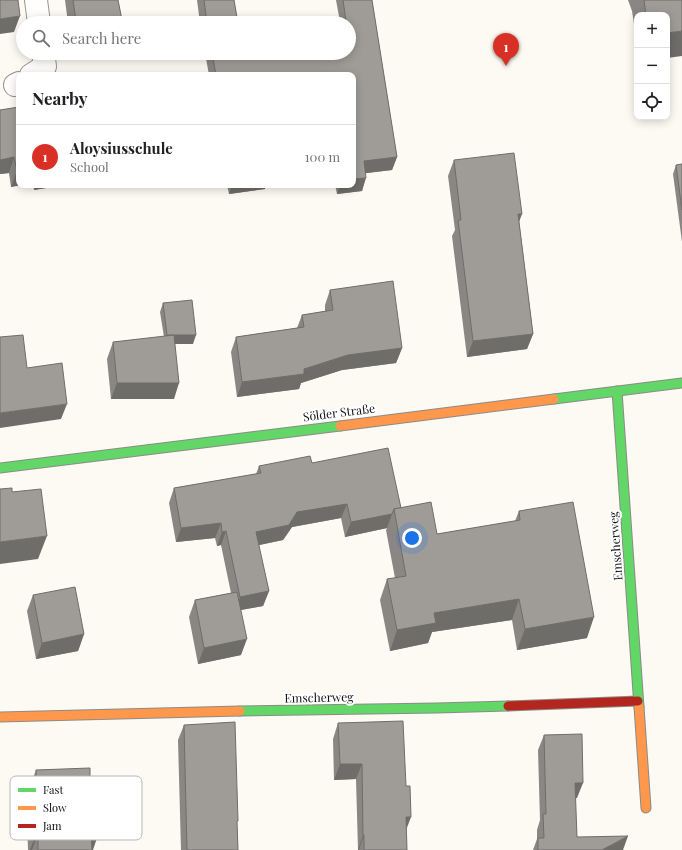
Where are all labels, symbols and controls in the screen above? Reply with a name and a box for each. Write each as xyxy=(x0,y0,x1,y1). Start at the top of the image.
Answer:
map controls xyxy=(634,12,670,120)
button: + xyxy=(634,12,670,48)
search box xyxy=(16,16,356,60)
icon: search xyxy=(30,27,52,49)
text: Search here xyxy=(62,28,141,48)
pin: 1 xyxy=(493,33,519,66)
button: − xyxy=(634,48,670,84)
button: locate xyxy=(634,84,670,120)
text: Nearby xyxy=(32,87,87,109)
text: Aloysiusschule xyxy=(70,138,173,158)
text: 1 xyxy=(43,148,47,165)
text: 100 m xyxy=(305,148,340,165)
text: School xyxy=(70,158,109,175)
street label: Sölder Straße xyxy=(302,400,376,424)
street label: Emscherweg xyxy=(605,510,625,581)
your location xyxy=(402,528,422,548)
street label: Emscherweg xyxy=(284,688,354,706)
legend xyxy=(10,776,142,840)
text: Fast xyxy=(43,782,63,797)
text: Slow xyxy=(43,800,67,815)
text: Jam xyxy=(42,818,62,833)

